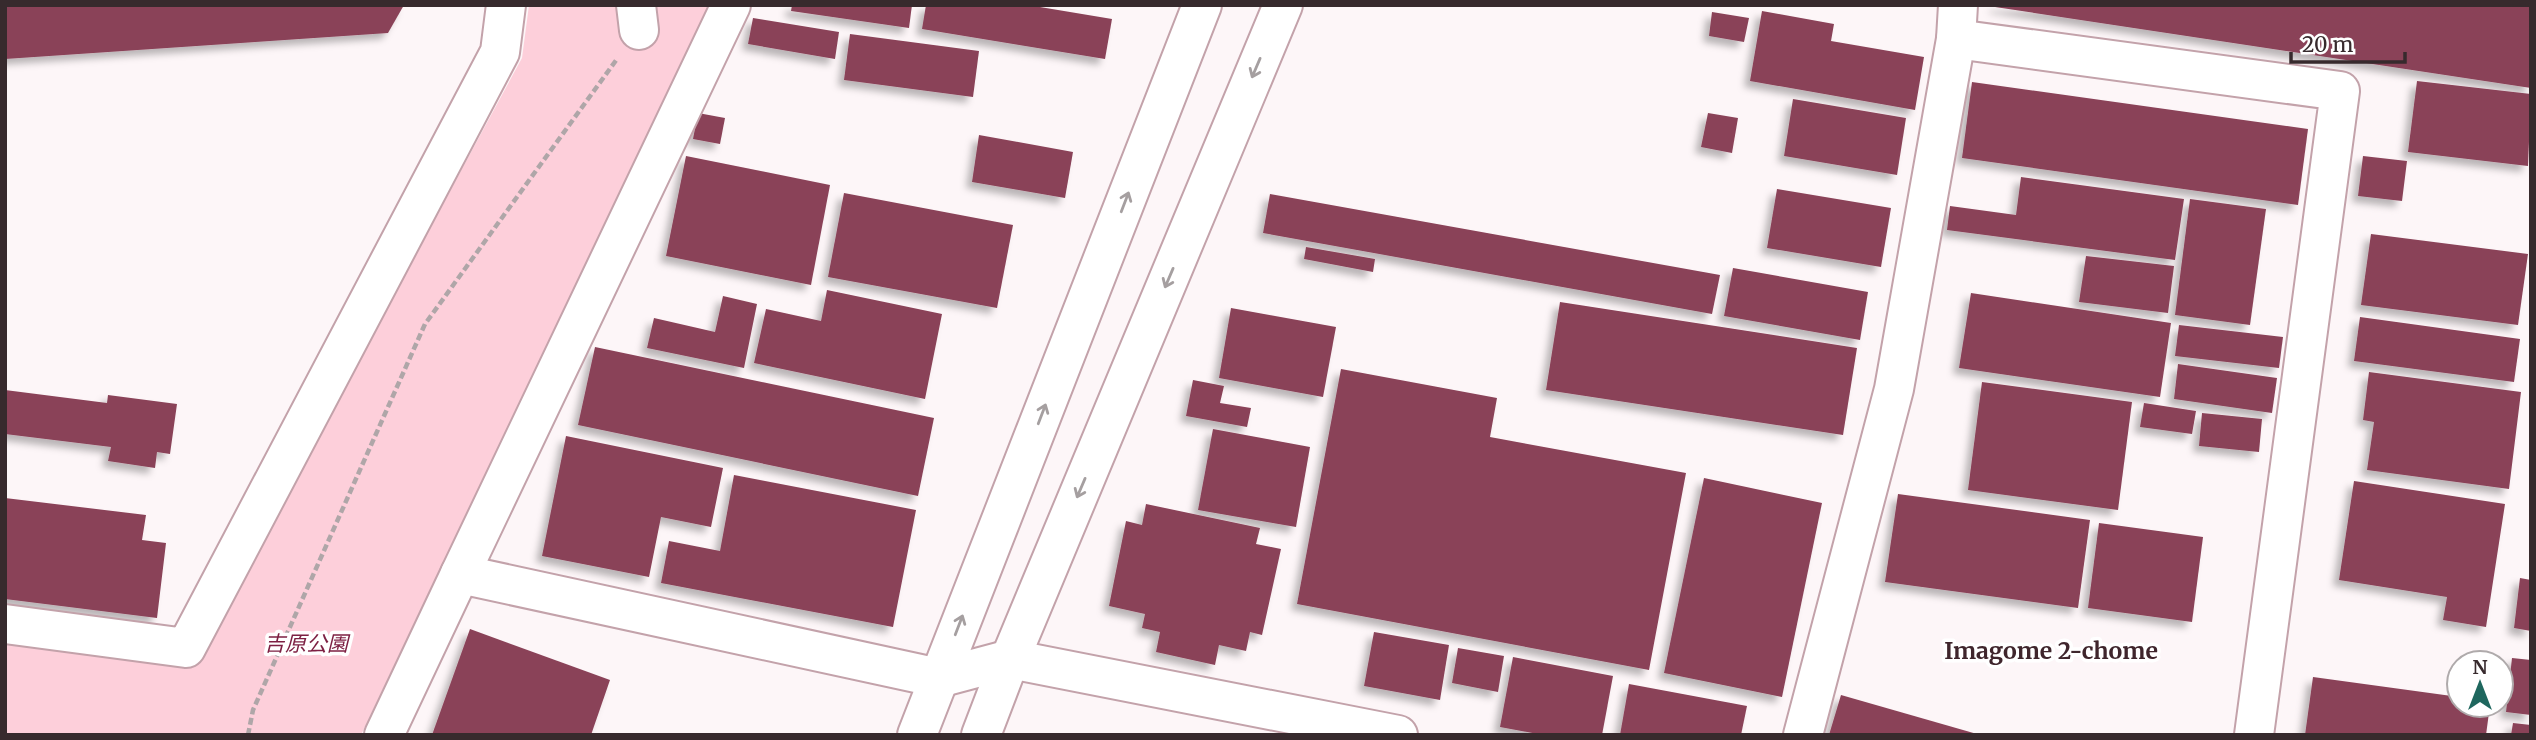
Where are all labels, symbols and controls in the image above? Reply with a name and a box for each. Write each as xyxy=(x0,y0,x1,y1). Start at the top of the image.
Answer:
scale bar xyxy=(2291,21,2405,65)
text: 20 m xyxy=(2302,31,2354,58)
one-way arrow xyxy=(1249,57,1262,79)
one-way arrow xyxy=(1119,191,1132,213)
one-way arrow xyxy=(1161,267,1174,288)
one-way arrow xyxy=(1037,403,1049,425)
one-way arrow xyxy=(1074,477,1087,498)
one-way arrow xyxy=(954,615,967,637)
park label: 吉原公園 xyxy=(264,630,351,657)
district label: Imagome 2-chome xyxy=(1944,636,2158,665)
north arrow xyxy=(2445,649,2515,719)
text: N xyxy=(2472,655,2488,679)

